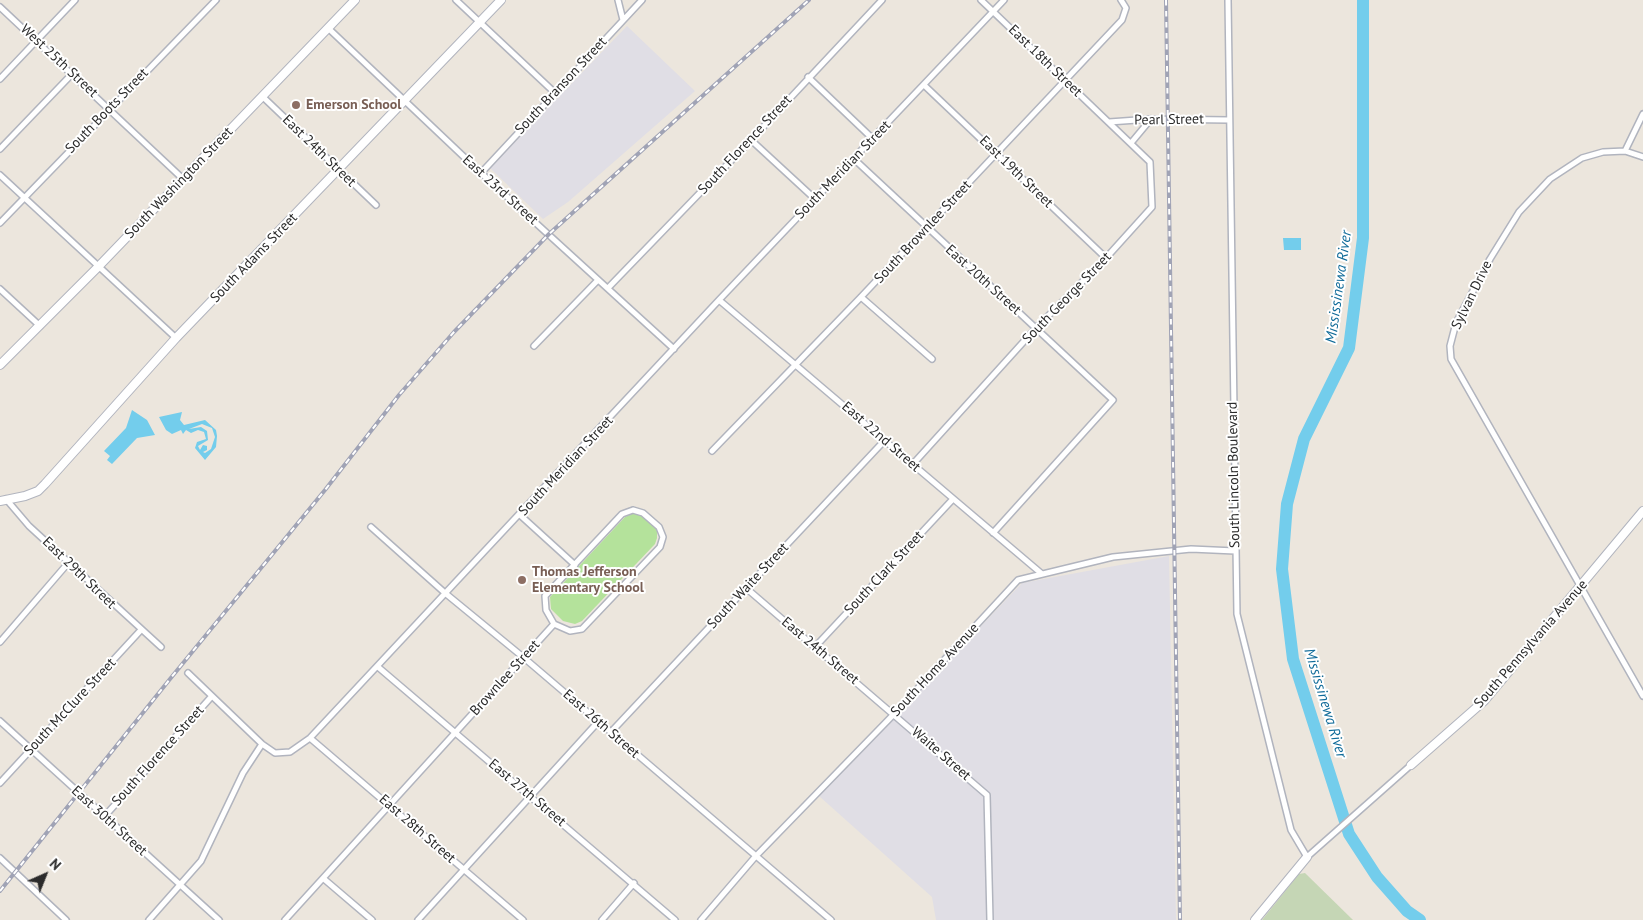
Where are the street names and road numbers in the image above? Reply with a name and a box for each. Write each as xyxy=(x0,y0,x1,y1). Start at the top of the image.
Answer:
street label: West 25th Street xyxy=(17,21,101,101)
street label: East 18th Street xyxy=(1005,22,1085,100)
street label: South Branson Street xyxy=(512,34,610,138)
street label: South Boots Street xyxy=(62,65,152,157)
street label: South Florence Street xyxy=(695,92,795,198)
street label: Pearl Street xyxy=(1134,111,1204,129)
street label: East 24th Street xyxy=(279,112,359,190)
street label: South Meridian Street xyxy=(792,117,894,223)
street label: South Washington Street xyxy=(121,124,237,242)
street label: East 19th Street xyxy=(976,133,1056,211)
street label: East 23rd Street xyxy=(459,152,541,228)
street label: South Brownlee Street xyxy=(871,177,975,287)
street label: South Adams Street xyxy=(207,210,301,306)
street label: East 20th Street xyxy=(942,242,1024,318)
street label: South George Street xyxy=(1019,249,1115,347)
street label: Sylvan Drive xyxy=(1448,258,1496,332)
street label: East 22nd Street xyxy=(838,398,924,476)
street label: South Lincoln Boulevard xyxy=(1224,402,1244,548)
street label: South Meridian Street xyxy=(515,412,617,520)
street label: South Clark Street xyxy=(841,528,927,618)
street label: East 29th Street xyxy=(39,534,119,612)
street label: South Waite Street xyxy=(704,539,792,633)
street label: South Pennsylvania Avenue xyxy=(1471,576,1591,712)
street label: East 24th Street xyxy=(778,614,862,688)
street label: South Home Avenue xyxy=(887,620,983,720)
street label: Brownlee Street xyxy=(467,637,543,719)
street label: South McClure Street xyxy=(21,655,119,759)
street label: East 26th Street xyxy=(559,686,643,762)
street label: South Florence Street xyxy=(108,702,208,810)
street label: Waite Street xyxy=(908,724,974,784)
street label: East 27th Street xyxy=(485,756,569,830)
street label: East 30th Street xyxy=(68,783,150,859)
street label: East 28th Street xyxy=(375,791,459,867)

